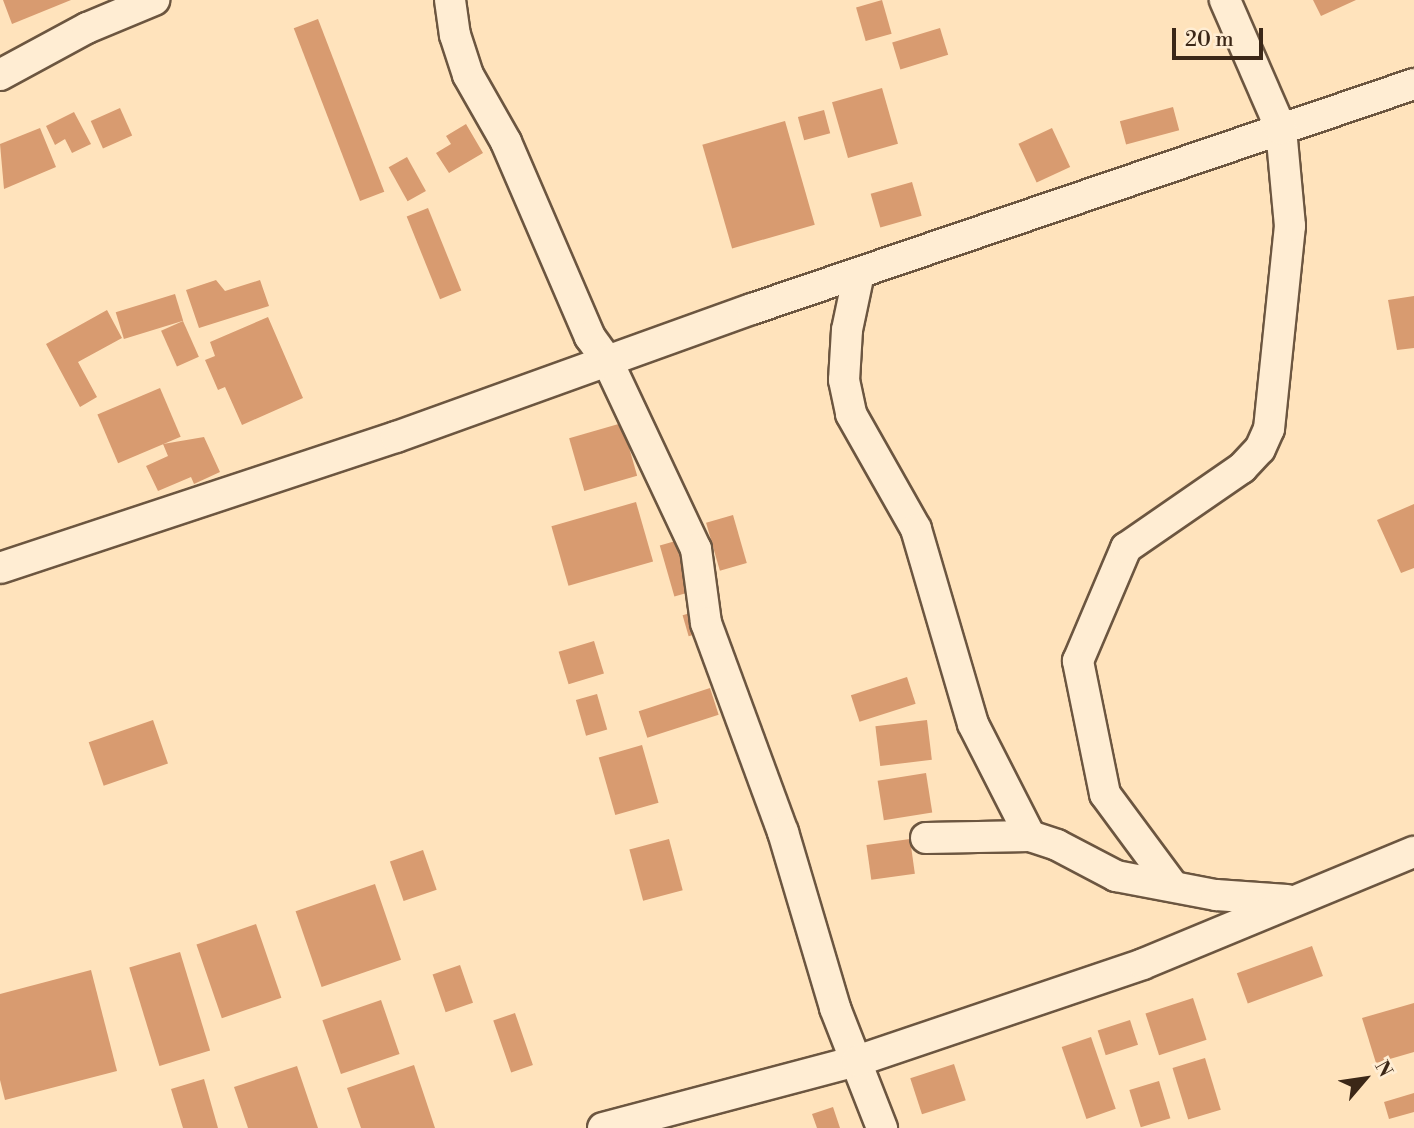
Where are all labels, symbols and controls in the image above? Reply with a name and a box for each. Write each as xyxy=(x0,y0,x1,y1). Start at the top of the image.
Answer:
scale bar xyxy=(1176,14,1267,58)
text: 20 m xyxy=(1185,27,1234,53)
north arrow xyxy=(1330,1044,1400,1114)
text: N xyxy=(1369,1056,1398,1081)

